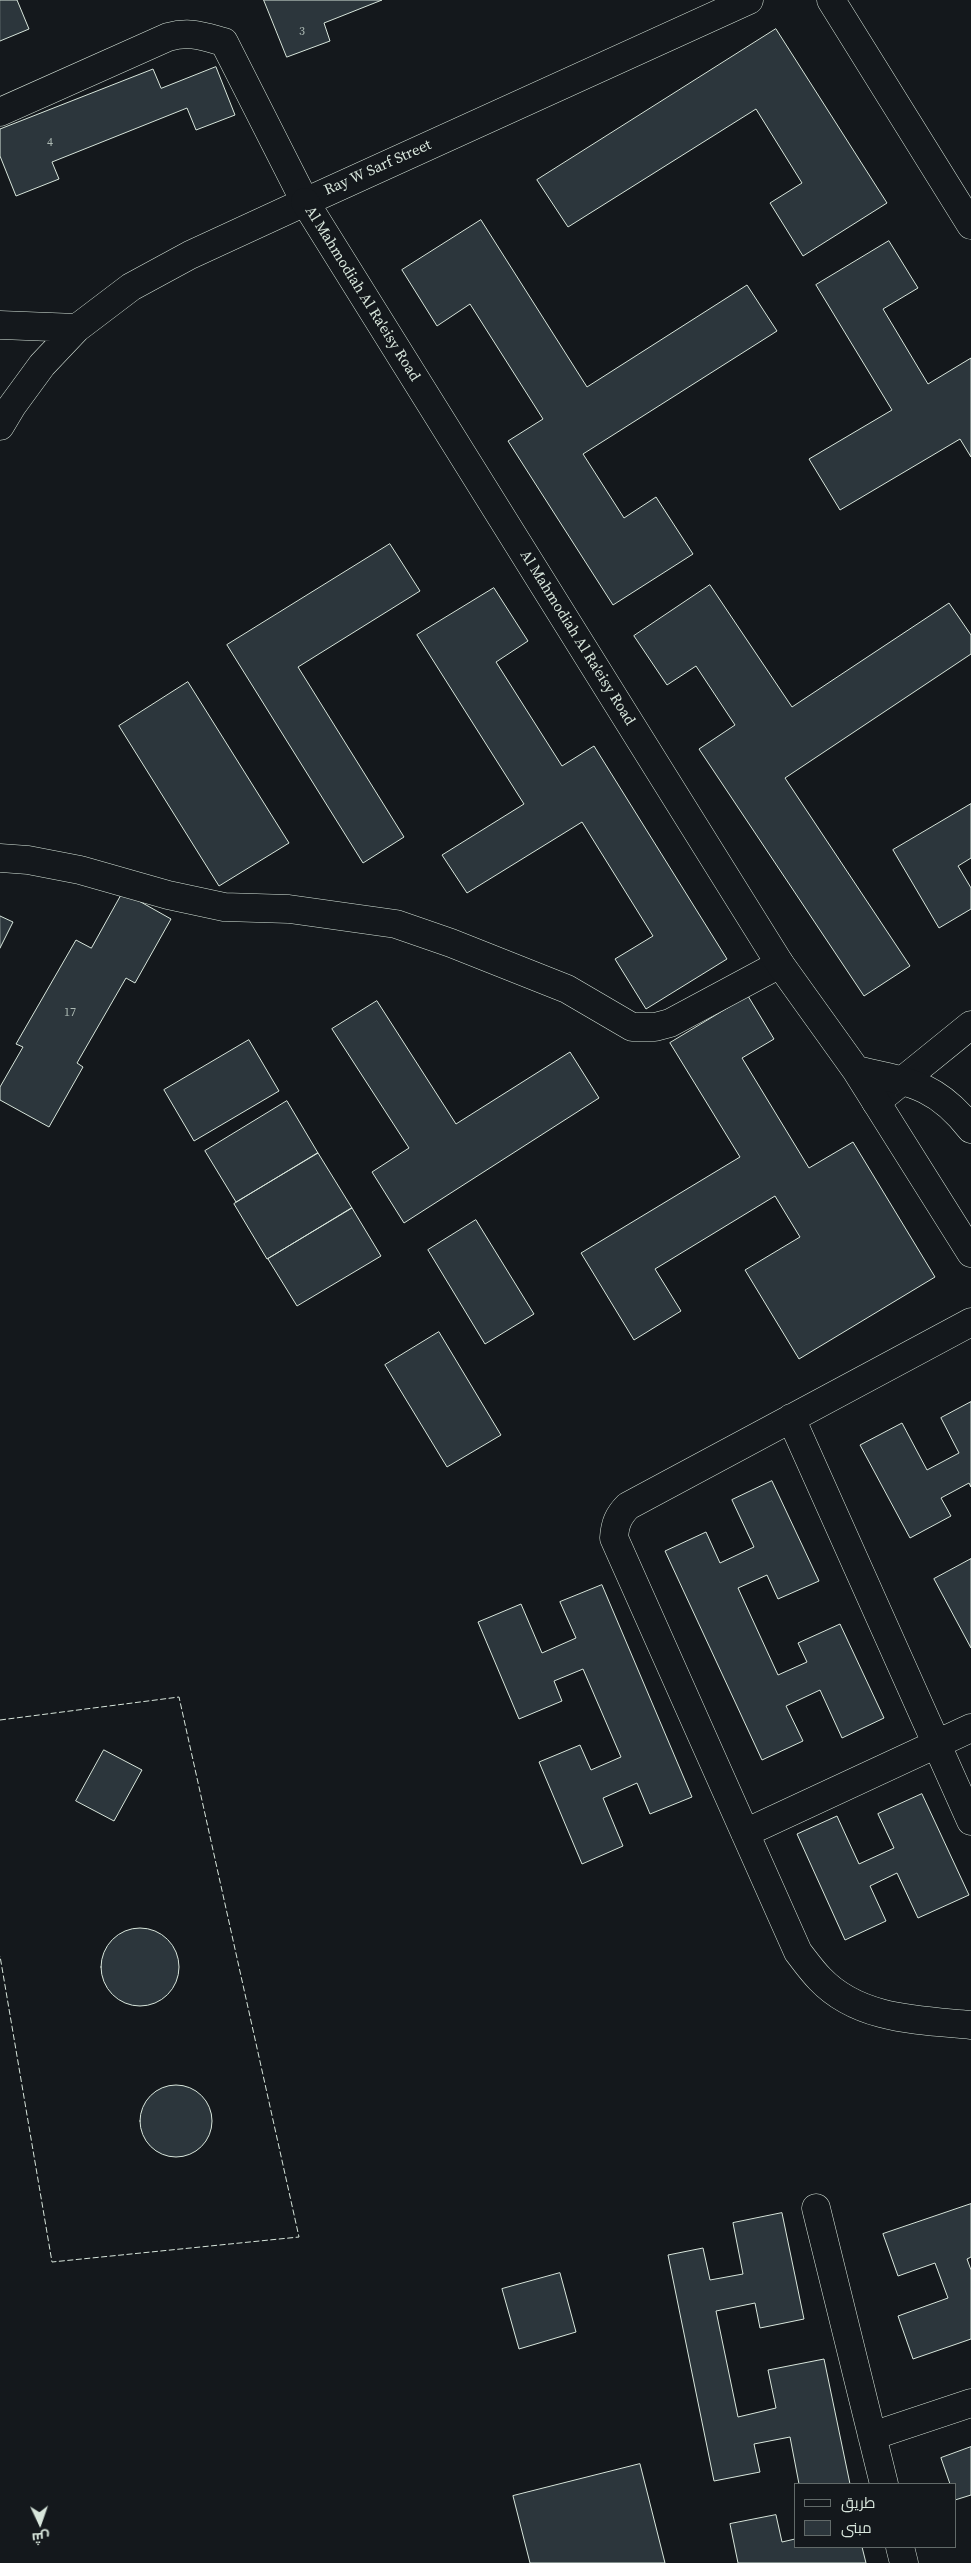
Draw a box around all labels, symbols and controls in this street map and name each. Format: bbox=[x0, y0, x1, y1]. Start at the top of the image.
house number: 3 bbox=[299, 25, 305, 39]
house number: 4 bbox=[47, 136, 53, 150]
street label: Ray W Sarf Street bbox=[322, 136, 434, 200]
street label: Al Mahmodiah Al Ra'eisy Road bbox=[301, 203, 423, 385]
street label: Al Mahmodiah Al Ra'eisy Road bbox=[516, 547, 638, 729]
house number: 17 bbox=[64, 1006, 76, 1020]
legend bbox=[794, 2483, 956, 2548]
text: طريق bbox=[841, 2492, 875, 2513]
north arrow bbox=[15, 2498, 65, 2548]
text: مبنى bbox=[841, 2517, 872, 2538]
text: ش bbox=[31, 2528, 50, 2548]

